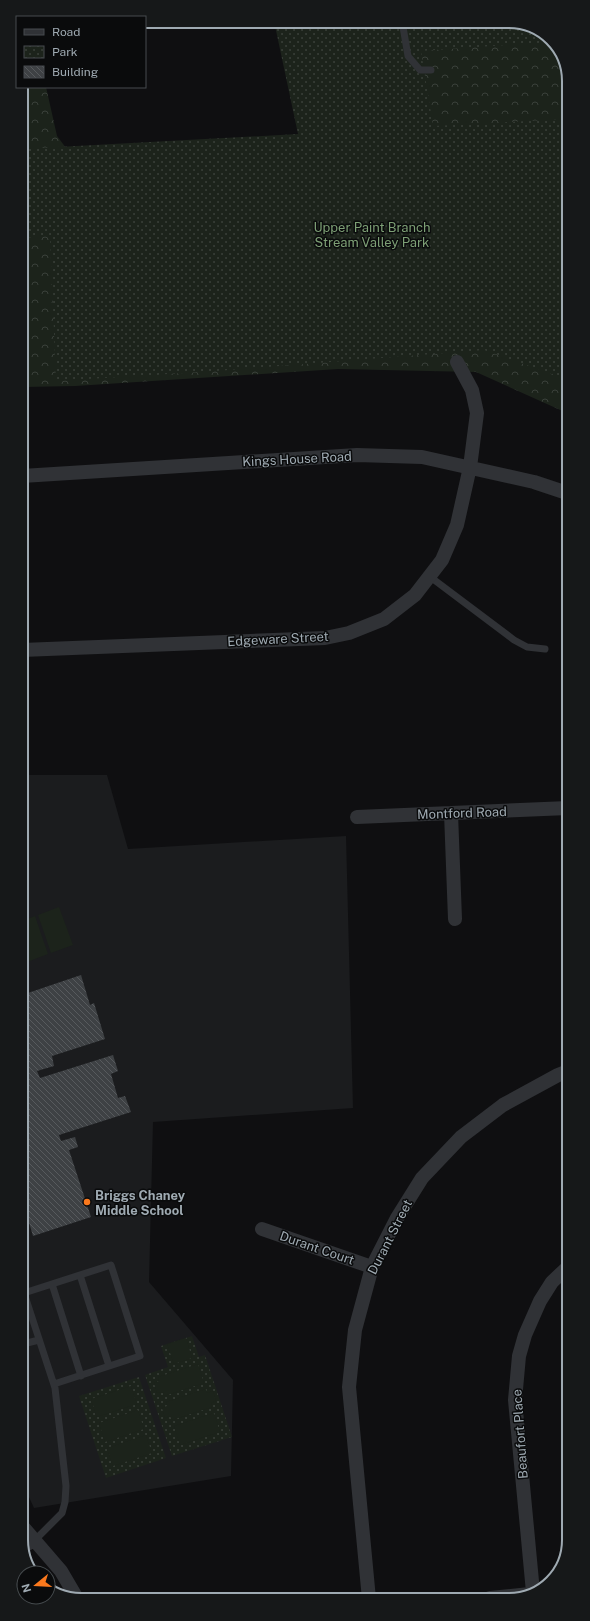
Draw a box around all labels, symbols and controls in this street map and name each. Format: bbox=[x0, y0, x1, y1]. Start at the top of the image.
legend bbox=[16, 16, 146, 88]
text: Road bbox=[52, 25, 80, 39]
text: Park bbox=[52, 45, 78, 59]
text: Building bbox=[52, 65, 98, 79]
park label: Upper Paint Branch Stream Valley Park bbox=[313, 220, 431, 250]
street label: Kings House Road bbox=[242, 449, 352, 469]
street label: Edgeware Street bbox=[227, 629, 329, 649]
street label: Montford Road bbox=[417, 804, 507, 822]
place label: Briggs Chaney Middle School bbox=[95, 1188, 186, 1218]
marker: Briggs Chaney Middle School bbox=[82, 1197, 92, 1207]
street label: Durant Street bbox=[365, 1197, 415, 1277]
street label: Durant Court bbox=[278, 1228, 356, 1268]
street label: Beaufort Place bbox=[509, 1389, 531, 1479]
north arrow bbox=[16, 1565, 56, 1605]
text: N bbox=[19, 1582, 34, 1594]

